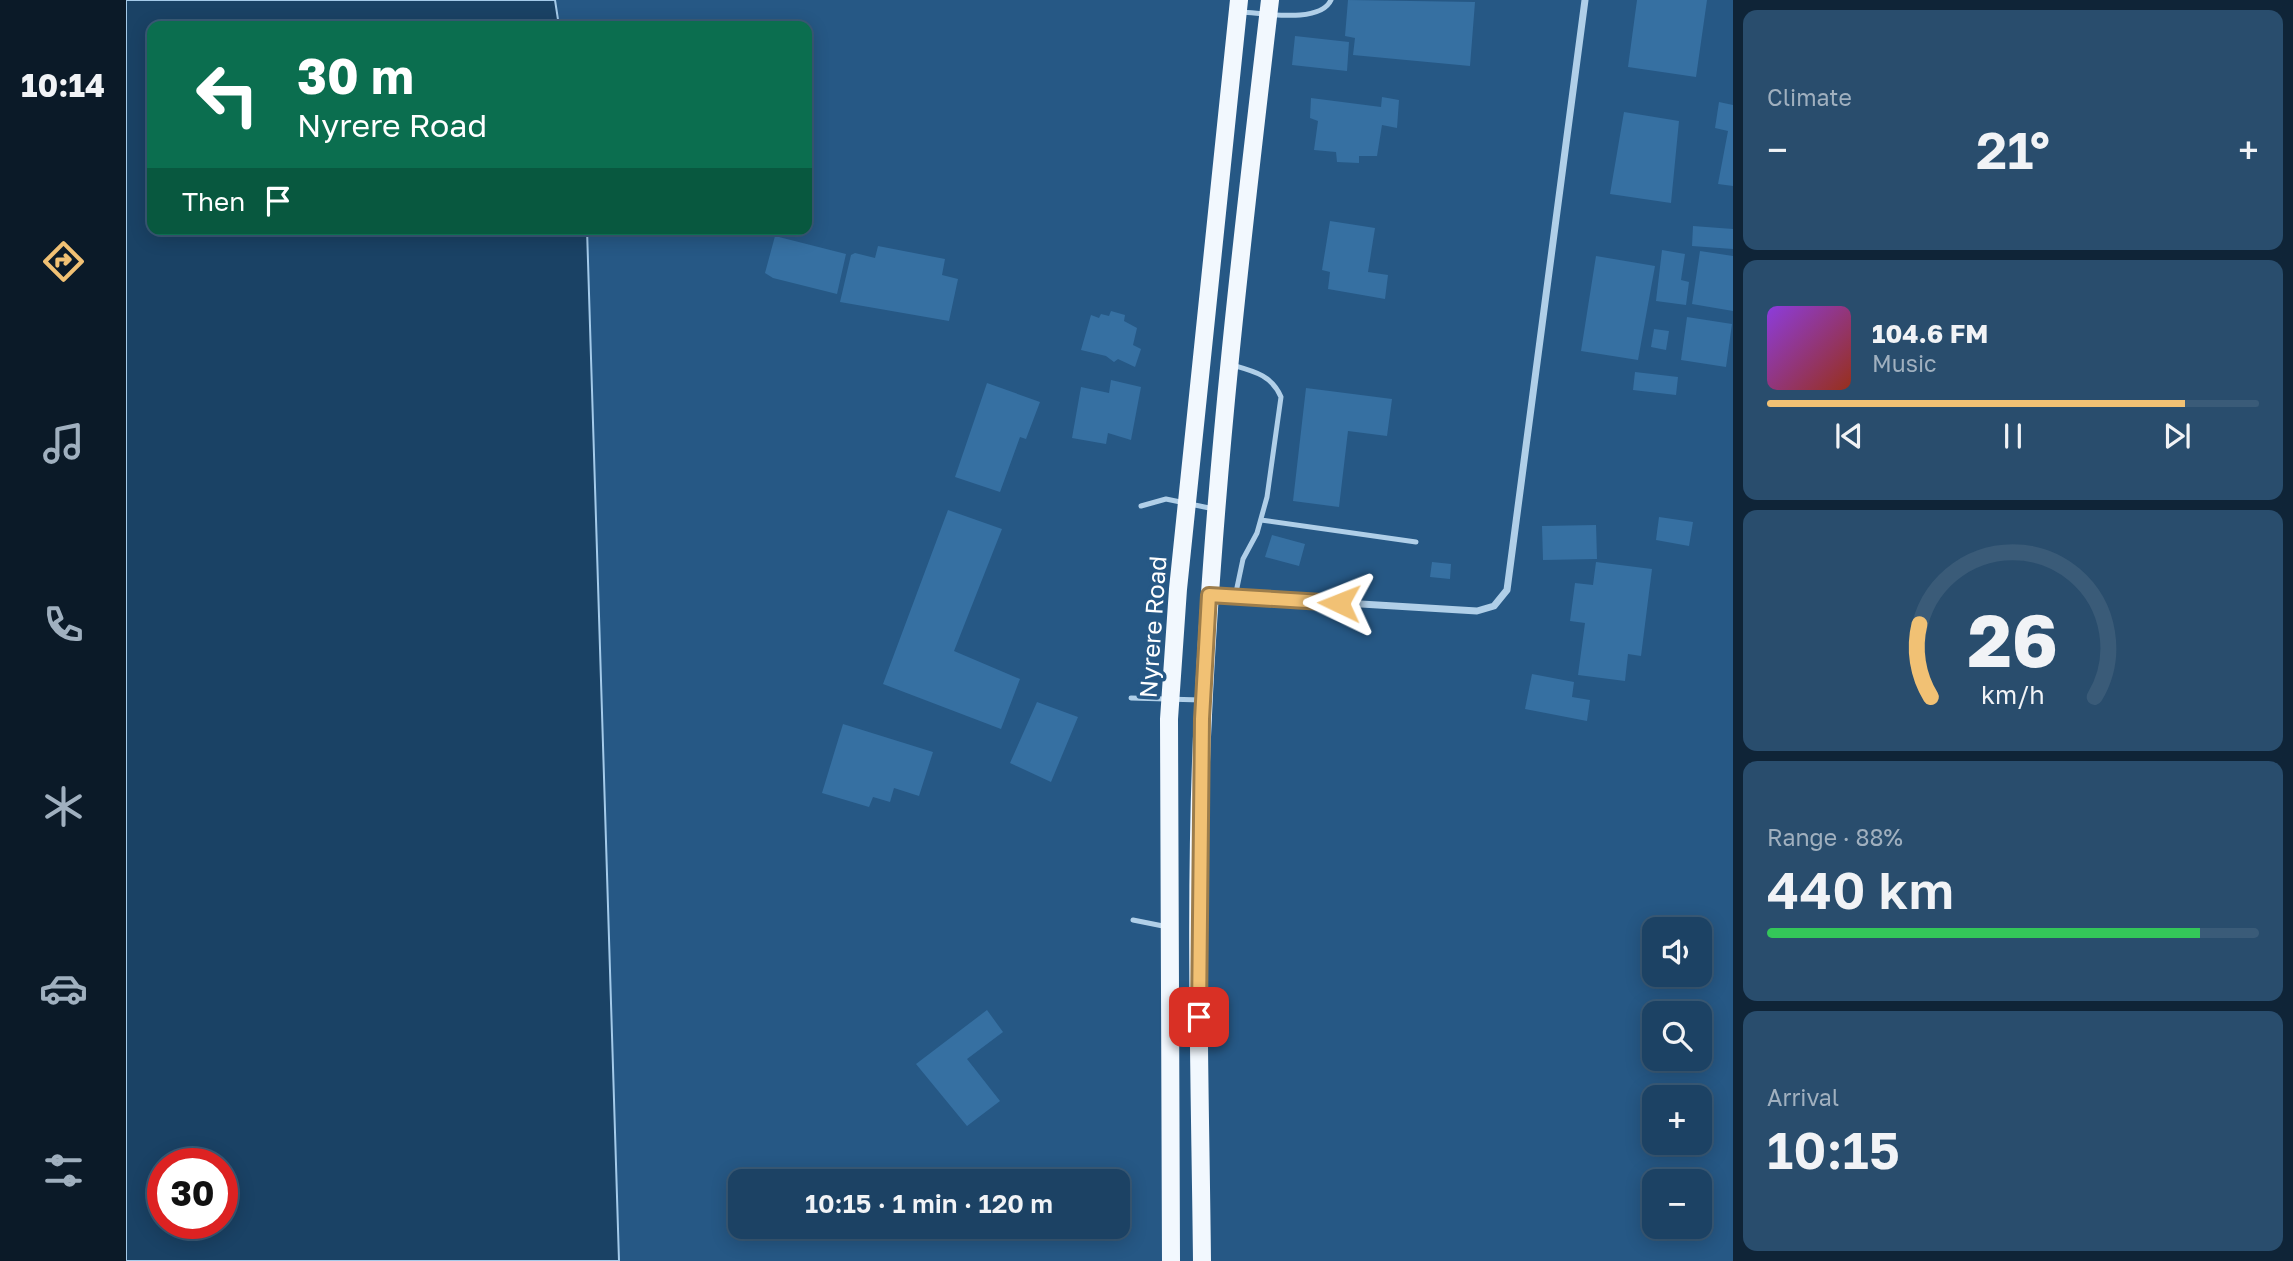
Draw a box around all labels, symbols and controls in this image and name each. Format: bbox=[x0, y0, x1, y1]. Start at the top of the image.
text: 30 m bbox=[297, 46, 414, 105]
icon: left bbox=[182, 49, 273, 140]
text: 10:14 bbox=[21, 66, 105, 104]
text: Climate bbox=[1767, 83, 1852, 111]
text: Nyrere Road bbox=[297, 106, 487, 144]
text: 21° bbox=[1976, 118, 2050, 180]
text: − bbox=[1767, 127, 1788, 172]
text: + bbox=[2238, 127, 2259, 172]
icon: arrive bbox=[259, 182, 297, 220]
text: Then bbox=[182, 186, 245, 217]
icon: directions bbox=[39, 237, 88, 286]
text: 104.6 FM bbox=[1872, 318, 1988, 349]
text: Music bbox=[1872, 349, 1937, 377]
icon: previous bbox=[1830, 417, 1868, 455]
icon: pause bbox=[1994, 417, 2032, 455]
icon: next bbox=[2158, 417, 2196, 455]
icon: music bbox=[39, 419, 88, 468]
street label: Nyrere Road bbox=[1133, 555, 1171, 699]
position arrow bbox=[1302, 566, 1376, 640]
text: 26 bbox=[1968, 596, 2058, 683]
icon: phone bbox=[39, 600, 88, 649]
text: km/h bbox=[1981, 678, 2045, 709]
icon: climate bbox=[39, 782, 88, 831]
text: Range · 88% bbox=[1767, 823, 1903, 851]
text: 440 km bbox=[1767, 858, 1954, 920]
map controls bbox=[1642, 917, 1712, 1239]
button: sound bbox=[1642, 917, 1712, 987]
icon: car bbox=[39, 964, 88, 1013]
pin bbox=[1169, 987, 1229, 1047]
icon: arrive bbox=[1180, 998, 1218, 1036]
button: search bbox=[1642, 1001, 1712, 1071]
text: Arrival bbox=[1767, 1083, 1839, 1111]
button: + bbox=[1642, 1085, 1712, 1155]
text: 10:15 bbox=[1767, 1118, 1900, 1180]
icon: filters bbox=[39, 1146, 88, 1195]
speed limit sign: 30 bbox=[147, 1148, 238, 1239]
button: − bbox=[1642, 1169, 1712, 1239]
text: 10:15 · 1 min · 120 m bbox=[805, 1188, 1053, 1219]

